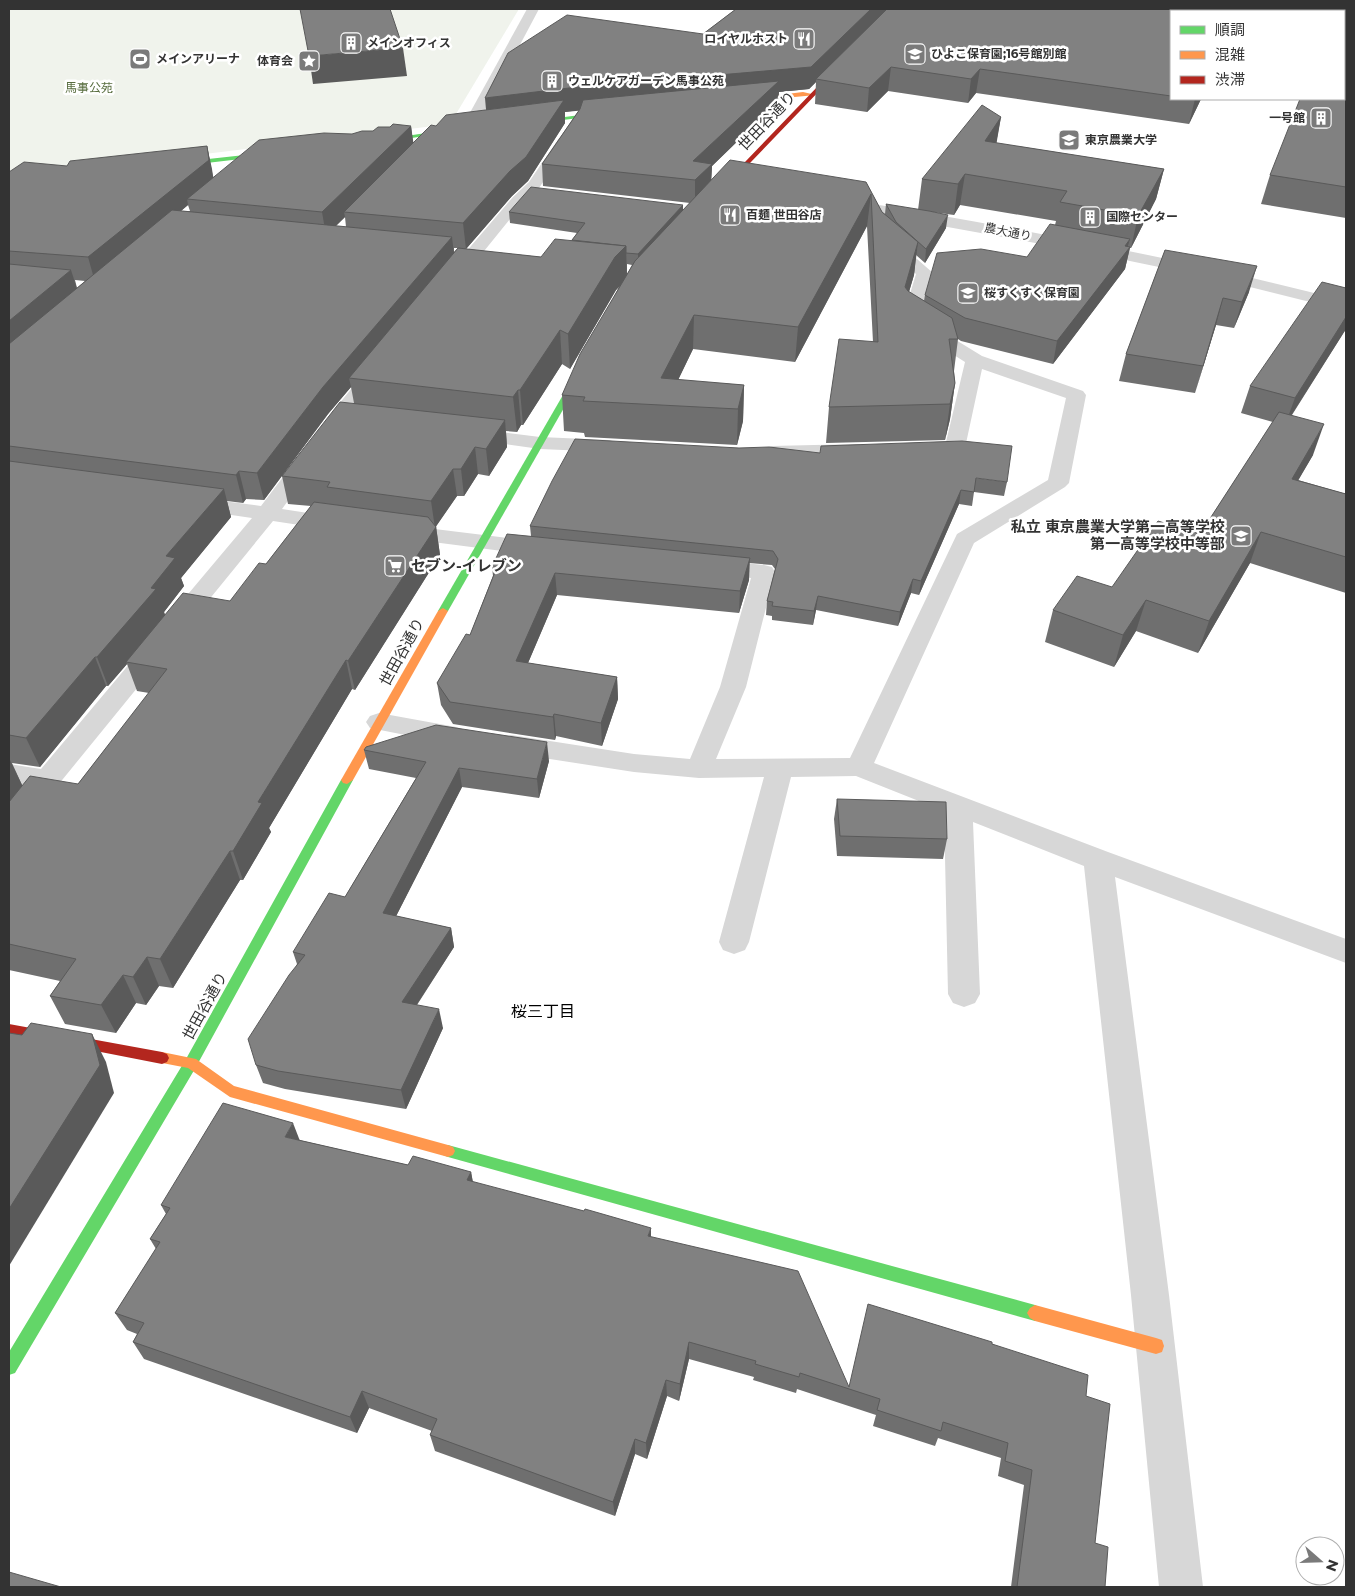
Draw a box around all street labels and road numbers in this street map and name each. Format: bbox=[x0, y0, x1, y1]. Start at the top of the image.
street label: 世田谷通り bbox=[734, 87, 800, 154]
street label: 農大通り bbox=[983, 220, 1033, 243]
street label: 世田谷通り bbox=[375, 614, 428, 689]
street label: 世田谷通り bbox=[178, 968, 231, 1043]

